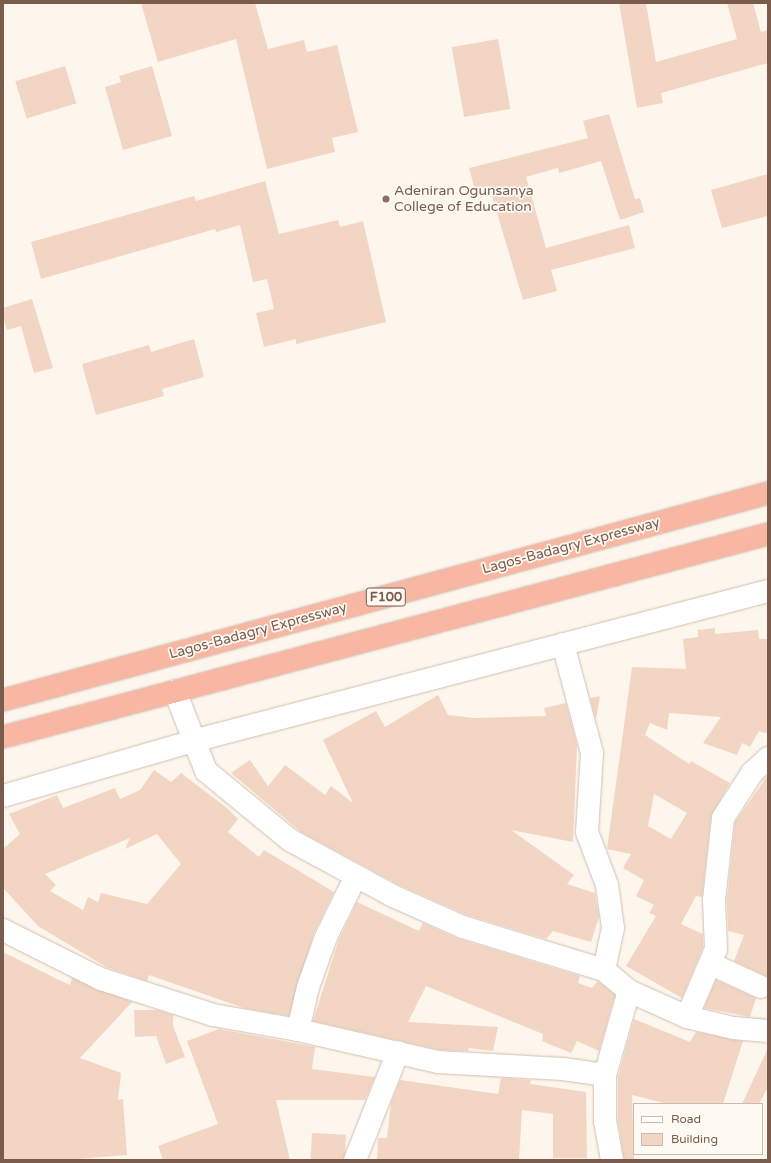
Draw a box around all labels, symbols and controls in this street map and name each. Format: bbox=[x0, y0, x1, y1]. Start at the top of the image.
place label: Adeniran Ogunsanya College of Education bbox=[394, 183, 534, 216]
marker: Adeniran Ogunsanya College of Education bbox=[381, 194, 391, 204]
street label: Lagos-Badagry Expressway bbox=[480, 514, 662, 578]
road number: F100 bbox=[365, 586, 407, 608]
street label: Lagos-Badagry Expressway bbox=[167, 599, 349, 663]
legend bbox=[633, 1103, 763, 1155]
text: Road bbox=[671, 1112, 701, 1126]
text: Building bbox=[671, 1132, 718, 1146]

